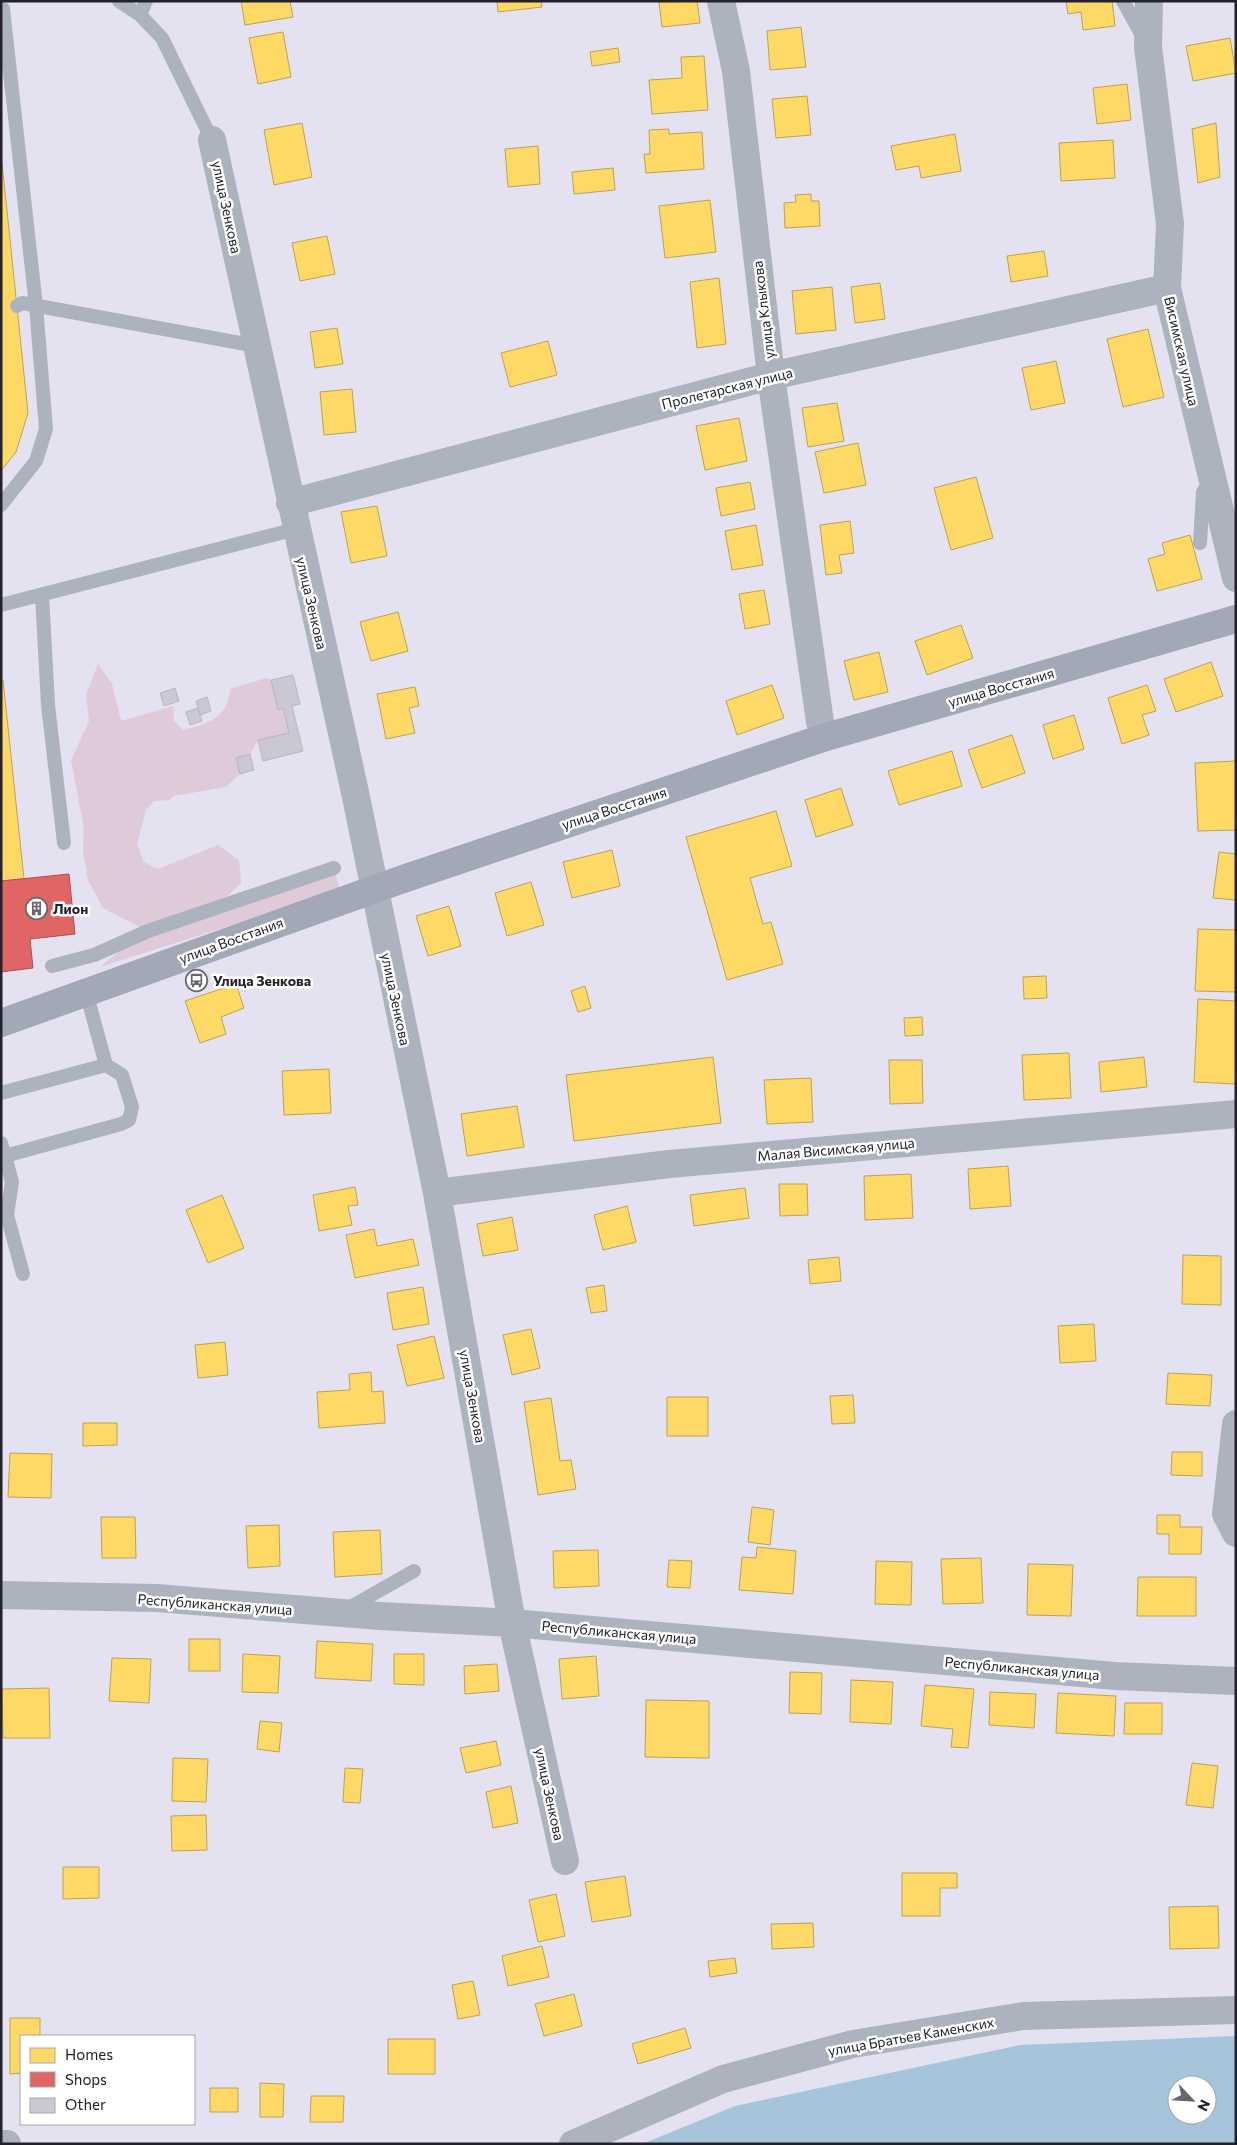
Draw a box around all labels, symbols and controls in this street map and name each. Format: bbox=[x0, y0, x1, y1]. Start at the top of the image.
street label: улица Зенкова bbox=[209, 159, 245, 255]
street label: улица Клыкова bbox=[749, 260, 777, 360]
street label: Висимская улица bbox=[1161, 295, 1203, 407]
street label: Пролетарская улица bbox=[660, 363, 794, 413]
street label: улица Зенкова bbox=[293, 555, 331, 651]
street label: улица Восстания bbox=[946, 664, 1056, 710]
street label: улица Восстания bbox=[559, 783, 669, 833]
building icon: Лион bbox=[25, 896, 49, 920]
place label: Лион bbox=[53, 900, 88, 917]
street label: улица Восстания bbox=[177, 913, 285, 967]
street label: улица Зенкова bbox=[378, 951, 414, 1047]
bus stop icon: Улица Зенкова bbox=[185, 968, 209, 992]
place label: Улица Зенкова bbox=[213, 972, 311, 989]
street label: Малая Висимская улица bbox=[757, 1134, 915, 1164]
street label: улица Зенкова bbox=[456, 1348, 490, 1444]
street label: Республиканская улица bbox=[137, 1590, 293, 1618]
street label: Республиканская улица bbox=[541, 1617, 697, 1647]
street label: Республиканская улица bbox=[944, 1653, 1100, 1683]
street label: улица Зенкова bbox=[532, 1746, 568, 1842]
street label: улица Братьев Каменских bbox=[827, 2013, 996, 2059]
legend bbox=[20, 2035, 195, 2125]
text: Homes bbox=[65, 2045, 113, 2063]
text: Shops bbox=[65, 2070, 107, 2088]
north arrow bbox=[1167, 2075, 1217, 2125]
text: Other bbox=[65, 2095, 106, 2113]
text: N bbox=[1194, 2097, 1214, 2114]

